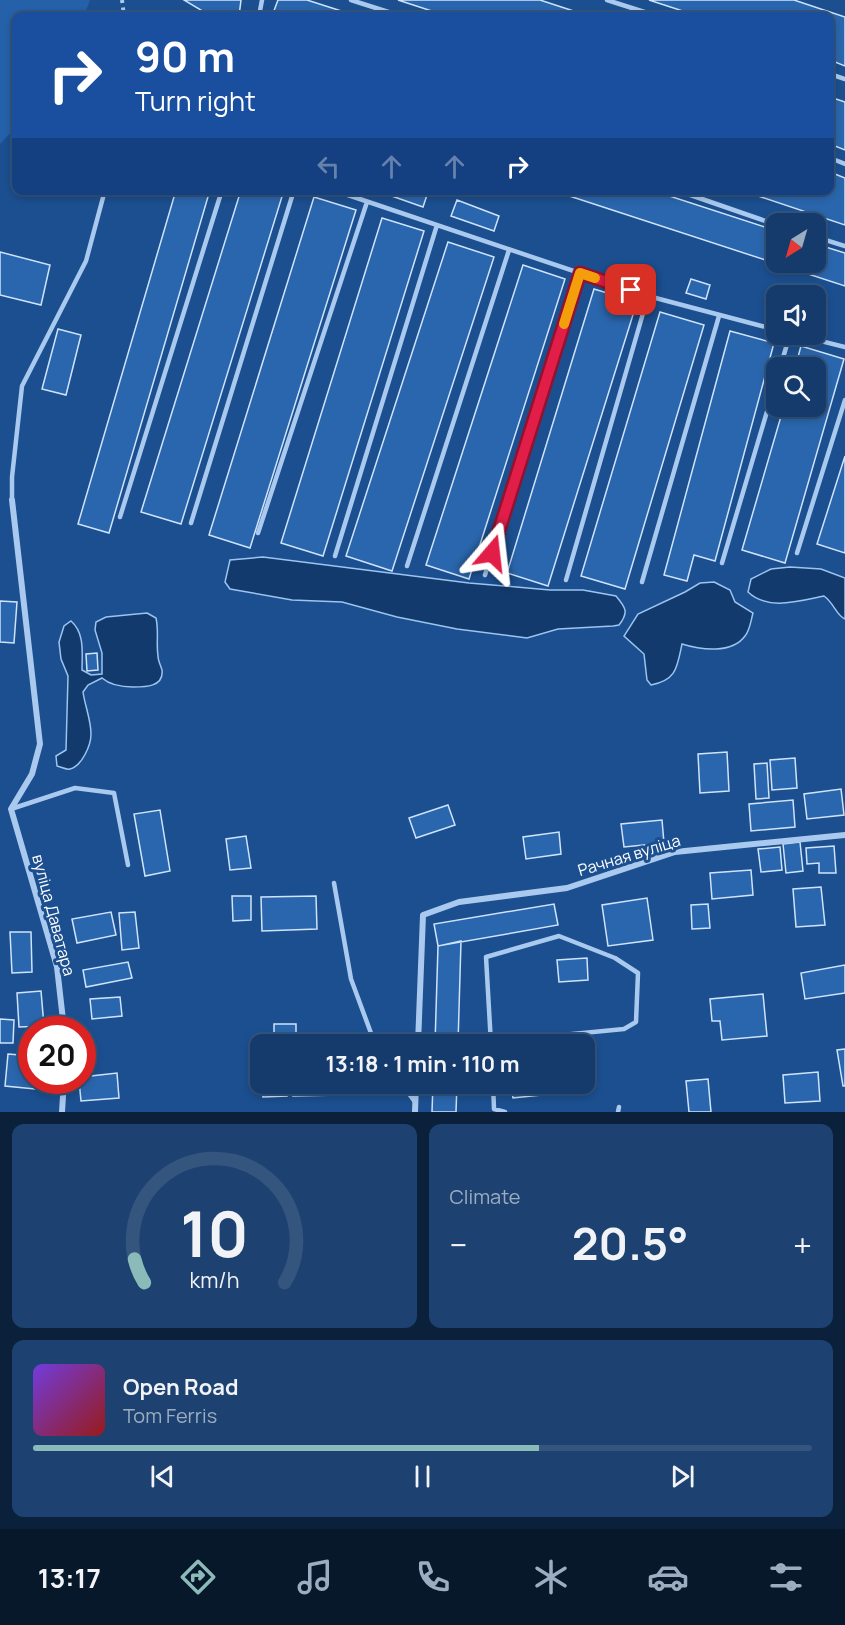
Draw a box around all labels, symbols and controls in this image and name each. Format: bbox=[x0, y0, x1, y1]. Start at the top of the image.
text: 90 m bbox=[135, 27, 235, 85]
icon: right bbox=[36, 36, 114, 114]
text: Turn right bbox=[135, 82, 256, 119]
icon: left bbox=[312, 150, 345, 183]
icon: ahead bbox=[375, 150, 408, 183]
icon: ahead bbox=[438, 150, 471, 183]
icon: right bbox=[501, 150, 534, 183]
north arrow bbox=[766, 213, 826, 273]
map controls bbox=[766, 213, 826, 417]
pin bbox=[605, 264, 656, 315]
icon: arrive bbox=[614, 273, 647, 306]
button: sound bbox=[766, 285, 826, 345]
button: search bbox=[766, 357, 826, 417]
position arrow bbox=[460, 521, 524, 585]
street label: Рачная вуліца bbox=[575, 829, 683, 881]
street label: вуліца Даватара bbox=[27, 852, 81, 978]
speed limit sign: 20 bbox=[18, 1016, 96, 1094]
text: 13:18 · 1 min · 110 m bbox=[325, 1049, 520, 1079]
text: Climate bbox=[450, 1183, 521, 1210]
text: 10 bbox=[180, 1190, 248, 1276]
text: 20.5° bbox=[572, 1212, 688, 1274]
text: − bbox=[450, 1222, 467, 1267]
text: + bbox=[793, 1222, 812, 1267]
text: km/h bbox=[189, 1265, 239, 1294]
text: Open Road bbox=[123, 1372, 238, 1402]
text: Tom Ferris bbox=[123, 1402, 217, 1429]
icon: previous bbox=[146, 1460, 179, 1493]
icon: pause bbox=[406, 1460, 439, 1493]
icon: next bbox=[666, 1460, 699, 1493]
icon: directions bbox=[177, 1556, 219, 1598]
icon: music bbox=[294, 1556, 336, 1598]
icon: phone bbox=[412, 1556, 454, 1598]
icon: climate bbox=[530, 1556, 572, 1598]
icon: car bbox=[647, 1556, 689, 1598]
icon: filters bbox=[765, 1556, 807, 1598]
text: 13:17 bbox=[38, 1559, 101, 1596]

